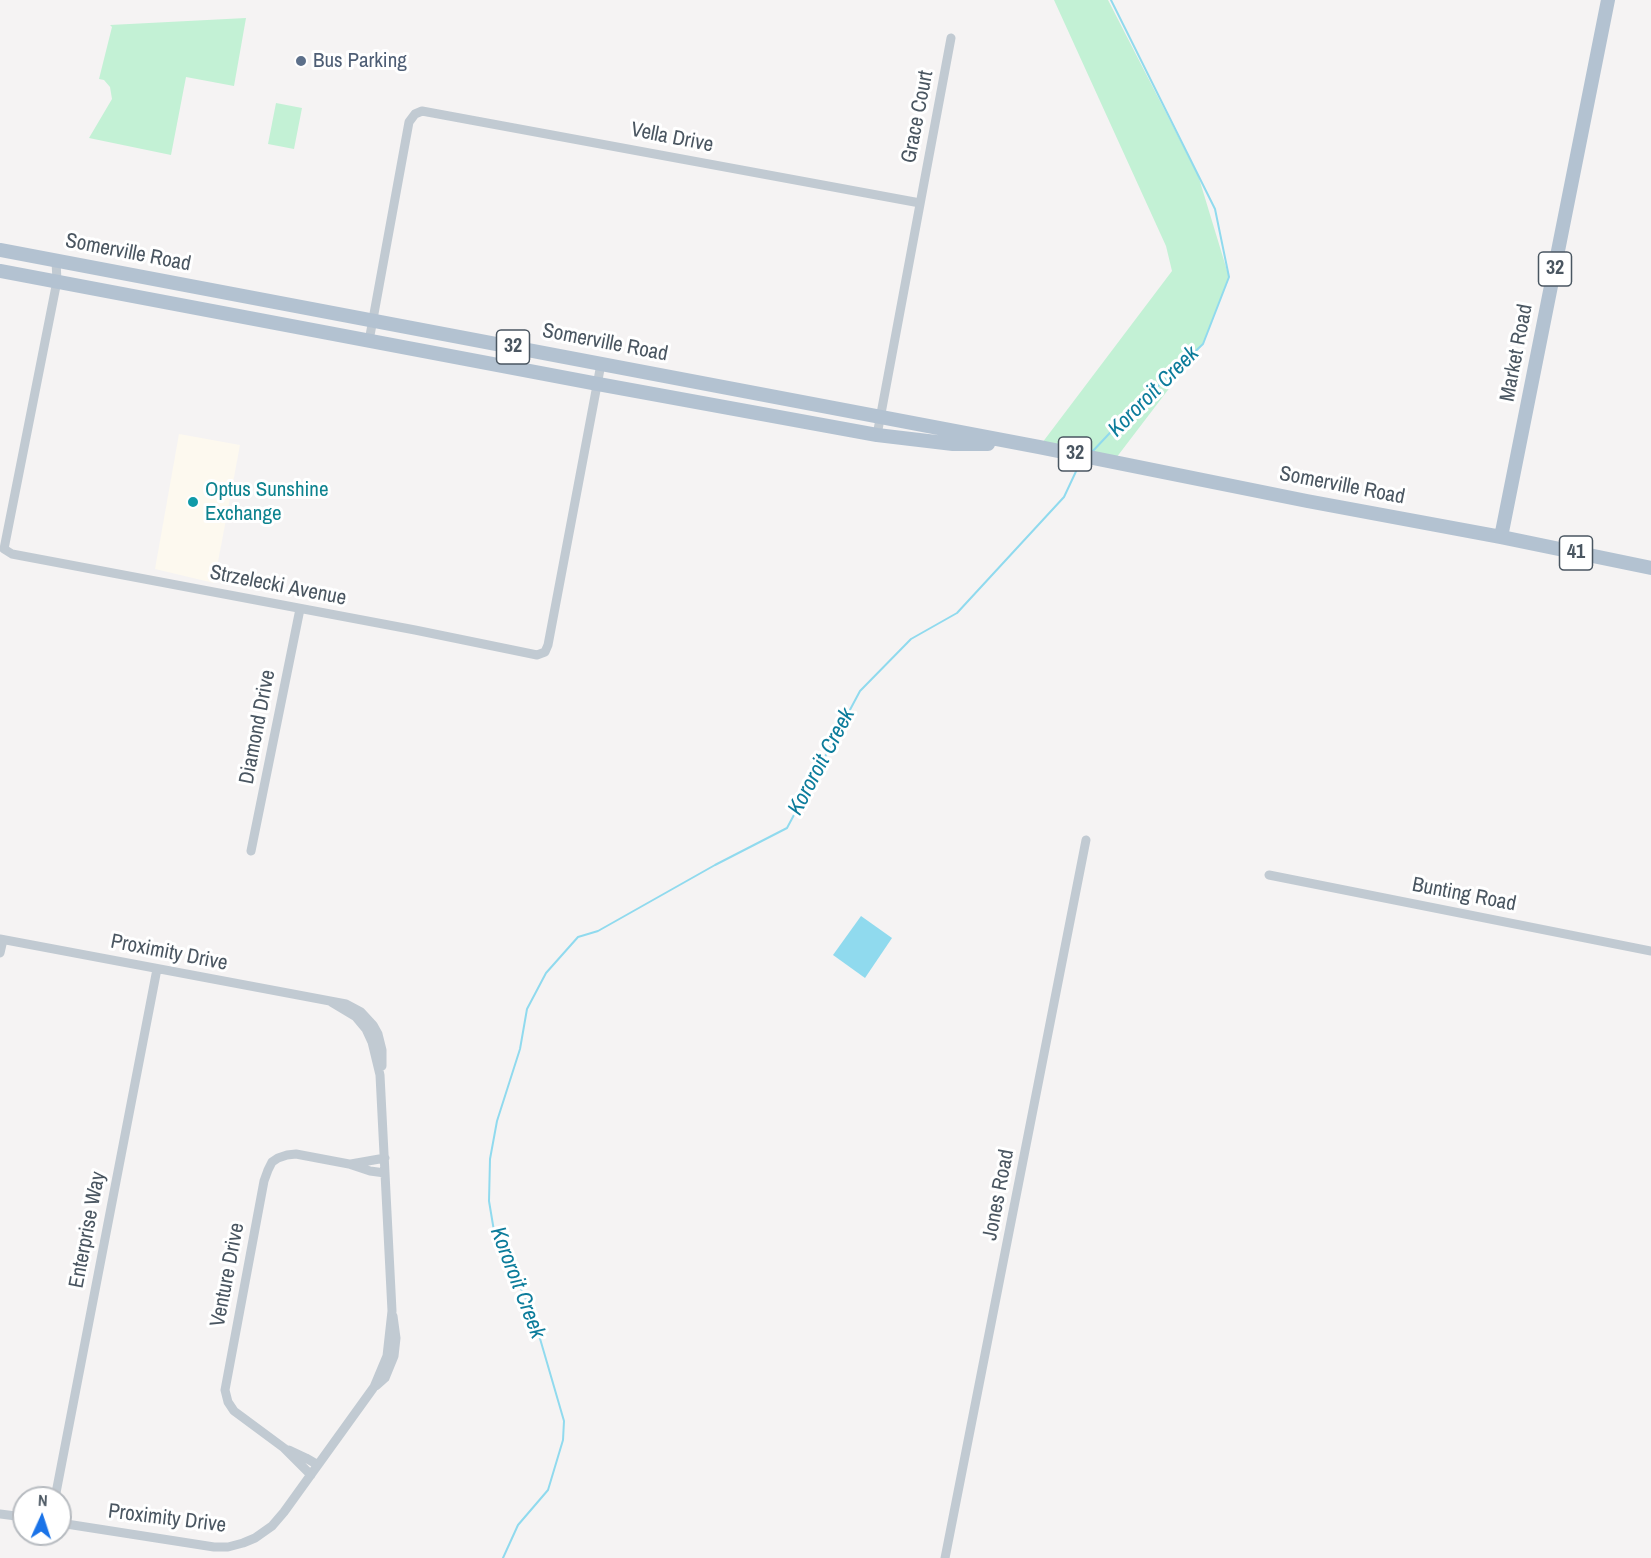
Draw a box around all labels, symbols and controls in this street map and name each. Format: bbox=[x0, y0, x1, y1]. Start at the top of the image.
place label: Bus Parking bbox=[313, 48, 407, 74]
marker: Bus Parking bbox=[294, 54, 308, 68]
street label: Grace Court bbox=[897, 69, 939, 165]
street label: Vella Drive bbox=[629, 118, 715, 158]
street label: Somerville Road bbox=[63, 228, 193, 278]
road number: 32 bbox=[1538, 252, 1572, 286]
street label: Market Road bbox=[1495, 302, 1539, 404]
street label: Somerville Road bbox=[540, 318, 670, 368]
road number: 32 bbox=[496, 330, 530, 364]
water label: Kororoit Creek bbox=[1103, 341, 1205, 443]
road number: 32 bbox=[1058, 437, 1092, 471]
street label: Somerville Road bbox=[1277, 461, 1407, 511]
place label: Optus Sunshine Exchange bbox=[205, 477, 329, 527]
marker: Optus Sunshine Exchange bbox=[186, 495, 200, 509]
road number: 41 bbox=[1560, 536, 1592, 570]
street label: Strzelecki Avenue bbox=[208, 560, 348, 612]
street label: Diamond Drive bbox=[235, 668, 281, 786]
water label: Kororoit Creek bbox=[783, 704, 861, 820]
street label: Bunting Road bbox=[1410, 873, 1518, 917]
street label: Proximity Drive bbox=[108, 929, 230, 977]
street label: Jones Road bbox=[978, 1147, 1020, 1243]
street label: Enterprise Way bbox=[64, 1170, 112, 1290]
street label: Venture Drive bbox=[206, 1221, 250, 1329]
water label: Kororoit Creek bbox=[484, 1224, 550, 1342]
north arrow bbox=[12, 1486, 72, 1546]
text: N bbox=[38, 1489, 48, 1511]
street label: Proximity Drive bbox=[107, 1499, 227, 1539]

